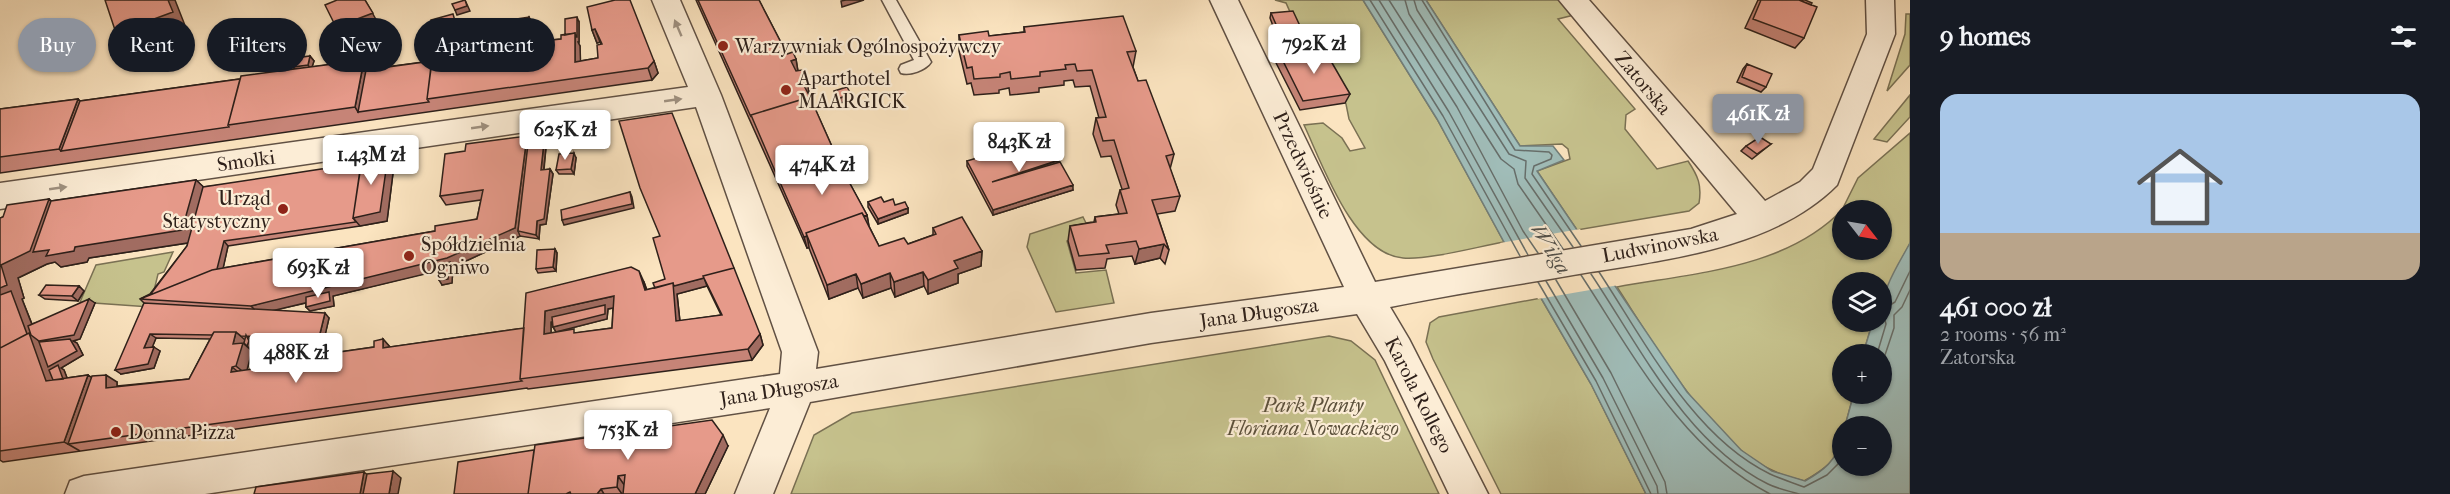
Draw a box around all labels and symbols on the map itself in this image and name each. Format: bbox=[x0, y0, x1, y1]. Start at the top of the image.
one-way arrow bbox=[673, 19, 682, 37]
pin: 792K zł bbox=[1259, 24, 1369, 75]
place label: Warzywniak Ogólnospożywczy bbox=[734, 35, 1002, 58]
marker: Warzywniak Ogólnospożywczy bbox=[716, 39, 730, 53]
street label: Zatorska bbox=[1610, 47, 1676, 120]
place label: Aparthotel MAARGICK bbox=[797, 67, 907, 113]
marker: Aparthotel MAARGICK bbox=[779, 83, 793, 97]
pin: 461K zł bbox=[1703, 94, 1813, 145]
one-way arrow bbox=[663, 95, 682, 104]
street label: Przedwiośnie bbox=[1268, 108, 1338, 222]
pin: 625K zł bbox=[510, 110, 620, 161]
pin: 843K zł bbox=[964, 122, 1074, 173]
one-way arrow bbox=[470, 123, 489, 132]
pin: 1.43M zł bbox=[309, 135, 433, 186]
pin: 474K zł bbox=[767, 145, 877, 196]
street label: Smolki bbox=[215, 146, 277, 176]
one-way arrow bbox=[49, 183, 68, 192]
place label: Urząd Statystyczny bbox=[162, 187, 272, 233]
north arrow bbox=[1832, 200, 1892, 260]
marker: Urząd Statystyczny bbox=[276, 202, 290, 216]
water label: Wilga bbox=[1526, 219, 1576, 279]
street label: Ludwinowska bbox=[1600, 222, 1721, 268]
place label: Spółdzielnia Ogniwo bbox=[421, 233, 526, 279]
pin: 693K zł bbox=[263, 248, 373, 299]
marker: Spółdzielnia Ogniwo bbox=[402, 249, 416, 263]
street label: Jana Długosza bbox=[1196, 293, 1321, 333]
pin: 488K zł bbox=[241, 333, 351, 384]
street label: Karola Rollego bbox=[1380, 333, 1458, 457]
street label: Jana Długosza bbox=[716, 369, 841, 411]
park label: Park Planty Floriana Nowackiego bbox=[1226, 394, 1399, 440]
pin: 753K zł bbox=[573, 410, 683, 461]
place label: Donna Pizza bbox=[128, 421, 236, 444]
marker: Donna Pizza bbox=[109, 425, 123, 439]

